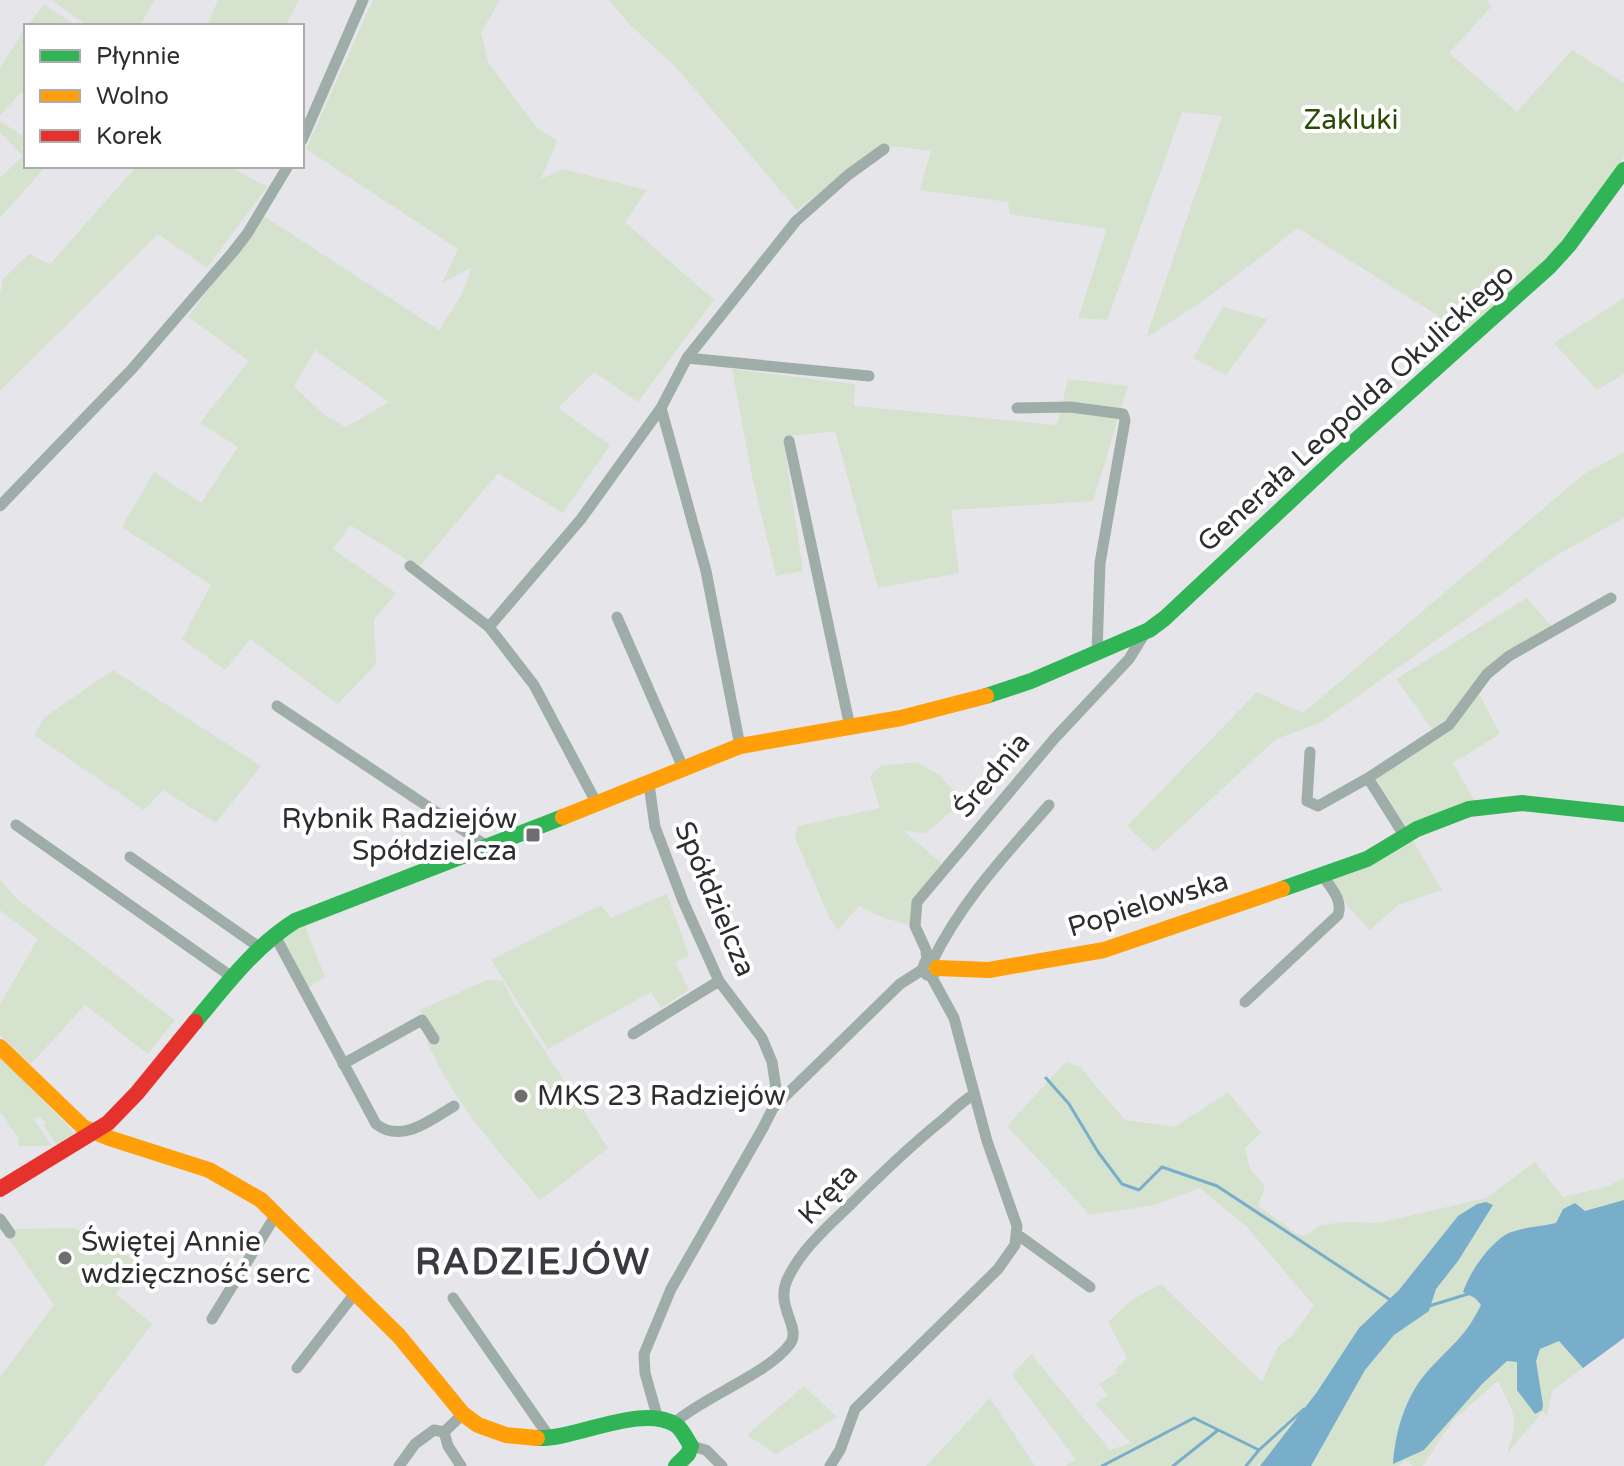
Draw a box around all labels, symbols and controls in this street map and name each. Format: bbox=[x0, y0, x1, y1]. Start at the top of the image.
legend bbox=[24, 24, 304, 168]
text: Płynnie bbox=[96, 42, 180, 71]
text: Wolno bbox=[96, 82, 169, 111]
park label: Zakluki bbox=[1303, 103, 1399, 137]
text: Korek bbox=[96, 122, 162, 151]
street label: Generała Leopolda Okulickiego bbox=[1191, 257, 1521, 559]
street label: Średnia bbox=[947, 726, 1037, 824]
place label: Rybnik Radziejów Spółdzielcza bbox=[282, 802, 517, 868]
street label: Spółdzielcza bbox=[667, 816, 763, 982]
marker: Rybnik Radziejów Spółdzielcza bbox=[524, 826, 542, 844]
street label: Popielowska bbox=[1064, 863, 1232, 945]
place label: MKS 23 Radziejów bbox=[537, 1079, 786, 1113]
marker: MKS 23 Radziejów bbox=[512, 1087, 530, 1105]
street label: Kręta bbox=[791, 1157, 865, 1231]
place label: Świętej Annie wdzięczność serc bbox=[81, 1225, 311, 1291]
district label: RADZIEJÓW bbox=[415, 1240, 651, 1284]
marker: Świętej Annie wdzięczność serc bbox=[56, 1249, 74, 1267]

